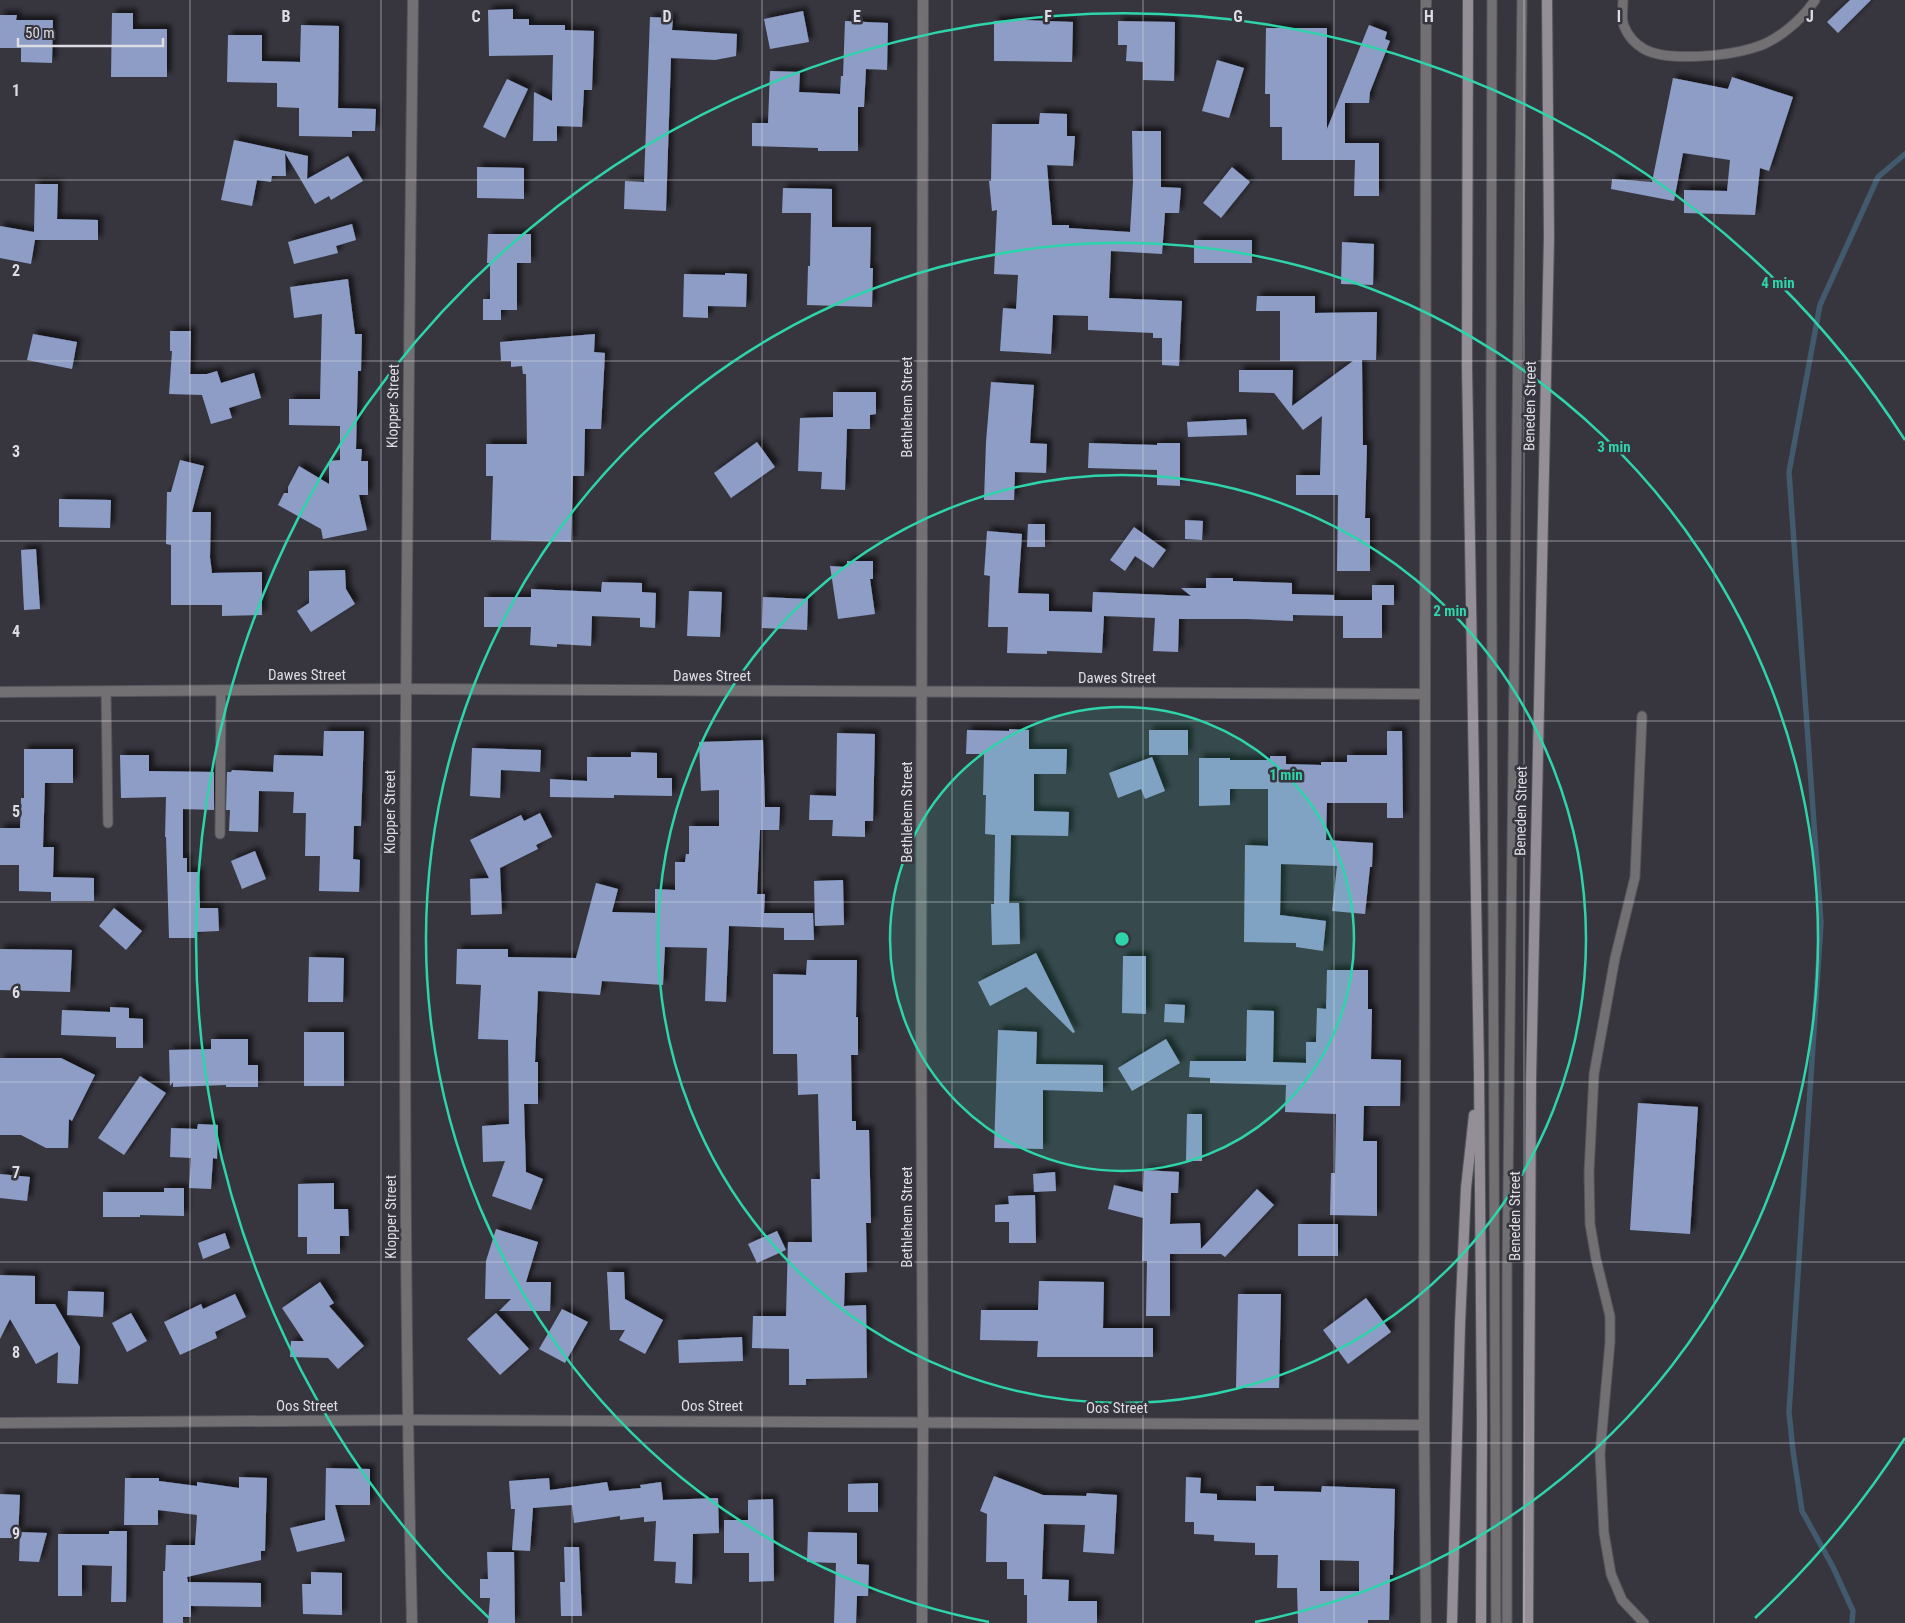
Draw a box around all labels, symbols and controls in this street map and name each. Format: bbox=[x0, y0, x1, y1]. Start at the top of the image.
text: B bbox=[282, 7, 291, 26]
text: C bbox=[471, 7, 481, 26]
text: D bbox=[662, 7, 672, 26]
text: E bbox=[853, 7, 861, 26]
text: F bbox=[1044, 7, 1052, 26]
text: G bbox=[1233, 7, 1243, 26]
text: H bbox=[1424, 7, 1434, 26]
text: I bbox=[1617, 7, 1621, 26]
text: J bbox=[1806, 7, 1814, 26]
scale bar bbox=[18, 15, 162, 47]
text: 50 m bbox=[25, 24, 55, 42]
text: 1 bbox=[12, 81, 20, 100]
text: 2 bbox=[12, 261, 20, 280]
text: 4 min bbox=[1761, 274, 1795, 292]
street label: Bethlehem Street bbox=[898, 356, 916, 458]
street label: Beneden Street bbox=[1520, 361, 1540, 451]
street label: Klopper Street bbox=[383, 364, 403, 448]
text: 3 min bbox=[1597, 438, 1631, 456]
text: 3 bbox=[12, 442, 20, 461]
text: 2 min bbox=[1433, 602, 1467, 620]
text: 4 bbox=[12, 622, 20, 641]
street label: Dawes Street bbox=[268, 666, 346, 684]
street label: Dawes Street bbox=[673, 667, 751, 685]
street label: Dawes Street bbox=[1078, 669, 1156, 687]
street label: Bethlehem Street bbox=[898, 761, 916, 863]
text: 1 min bbox=[1269, 766, 1303, 784]
street label: Beneden Street bbox=[1511, 766, 1531, 856]
street label: Klopper Street bbox=[381, 770, 399, 854]
text: 5 bbox=[12, 802, 20, 821]
centre of rings bbox=[1113, 930, 1131, 948]
text: 6 bbox=[12, 983, 20, 1002]
text: 7 bbox=[12, 1163, 20, 1182]
street label: Bethlehem Street bbox=[898, 1166, 916, 1268]
street label: Beneden Street bbox=[1506, 1171, 1524, 1261]
street label: Klopper Street bbox=[382, 1175, 400, 1259]
text: 8 bbox=[12, 1343, 20, 1362]
street label: Oos Street bbox=[276, 1397, 338, 1415]
street label: Oos Street bbox=[681, 1397, 743, 1415]
street label: Oos Street bbox=[1086, 1399, 1148, 1417]
text: 9 bbox=[12, 1524, 20, 1543]

